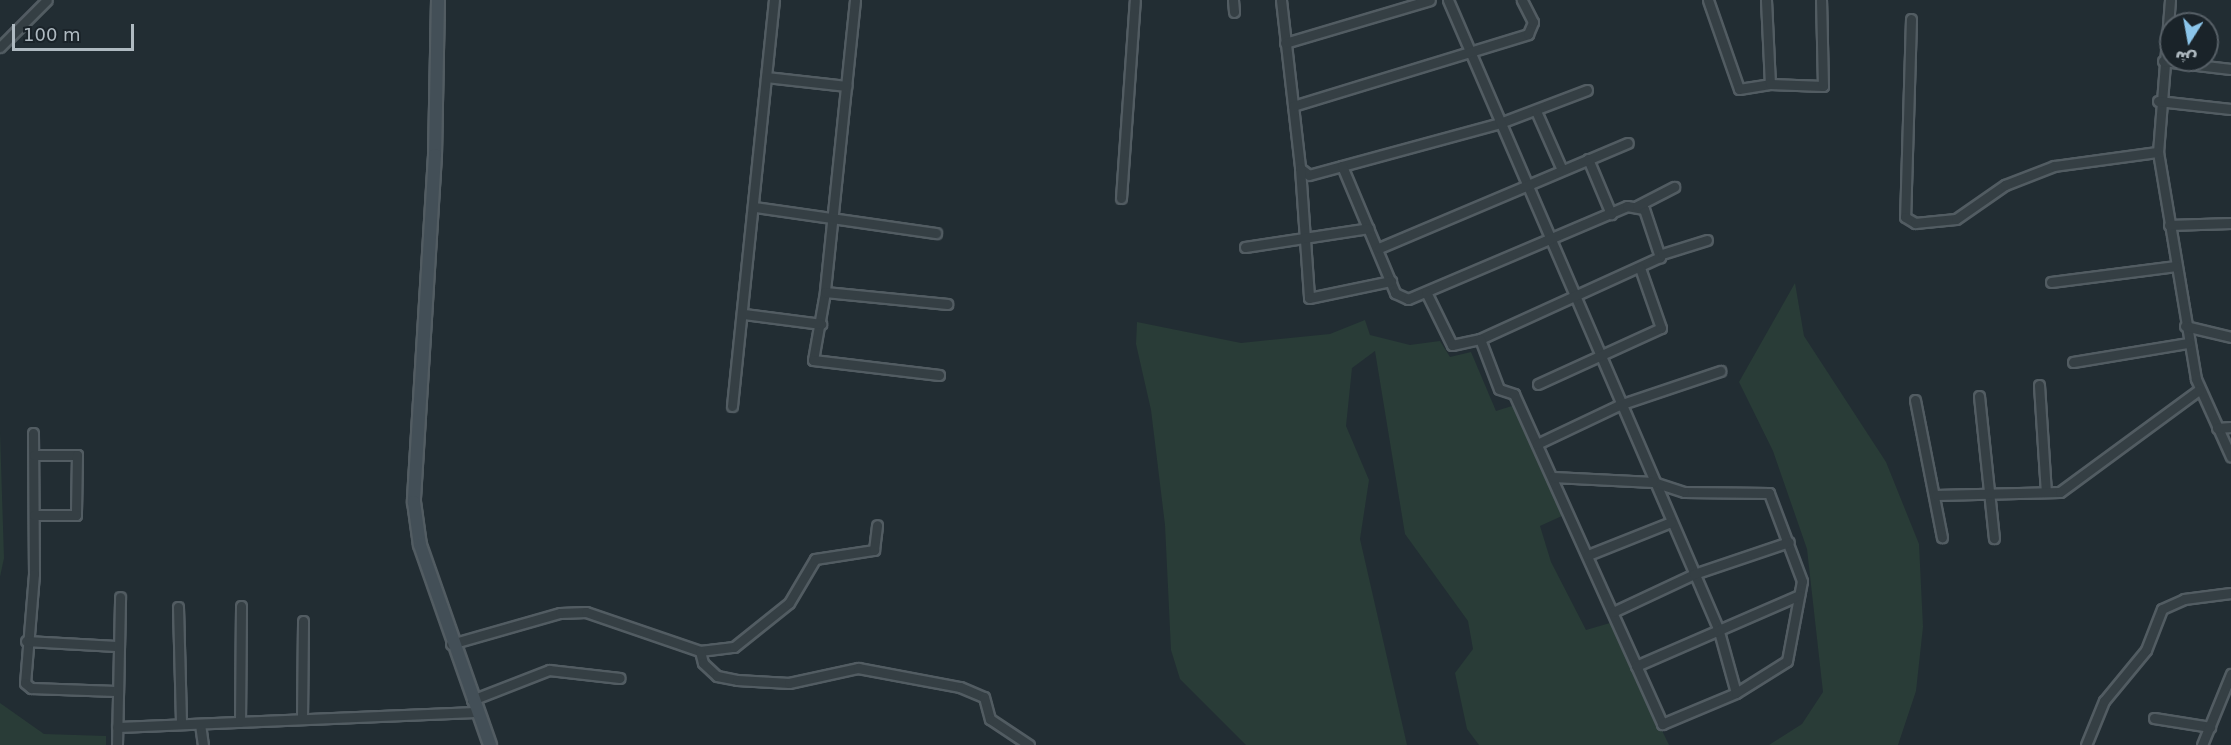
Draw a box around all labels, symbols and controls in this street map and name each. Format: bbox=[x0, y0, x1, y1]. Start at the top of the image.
scale bar bbox=[15, 12, 136, 50]
north arrow bbox=[2159, 12, 2219, 72]
text: 100 m bbox=[23, 24, 81, 45]
text: ش bbox=[2173, 47, 2199, 70]

